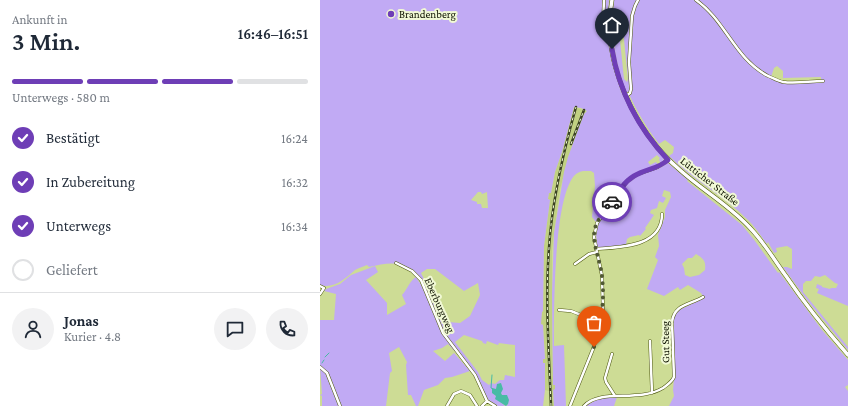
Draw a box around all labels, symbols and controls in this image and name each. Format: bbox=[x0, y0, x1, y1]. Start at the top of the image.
place label: Brandenberg bbox=[399, 8, 456, 21]
pin bbox=[595, 8, 629, 49]
marker: Brandenberg bbox=[386, 9, 396, 19]
text: Ankunft in bbox=[12, 12, 67, 27]
icon: home bbox=[601, 14, 623, 36]
text: 16:46–16:51 bbox=[238, 26, 308, 42]
text: 3 Min. bbox=[12, 27, 80, 56]
text: Unterwegs · 580 m bbox=[12, 90, 110, 105]
icon: check bbox=[12, 127, 34, 149]
text: Bestätigt bbox=[46, 130, 100, 146]
text: 16:24 bbox=[281, 131, 308, 146]
street label: Lütticher Straße bbox=[678, 154, 742, 208]
icon: check bbox=[12, 171, 34, 193]
text: In Zubereitung bbox=[46, 174, 135, 190]
text: 16:32 bbox=[282, 175, 308, 190]
courier bbox=[592, 182, 632, 222]
icon: car bbox=[601, 191, 623, 213]
icon: check bbox=[12, 215, 34, 237]
text: Unterwegs bbox=[46, 218, 111, 234]
text: 16:34 bbox=[281, 219, 308, 234]
text: Geliefert bbox=[46, 262, 98, 278]
street label: Eberburgweg bbox=[422, 276, 458, 335]
pin bbox=[577, 306, 611, 347]
button: person bbox=[12, 308, 54, 350]
button: chat bbox=[214, 308, 256, 350]
button: phone bbox=[266, 308, 308, 350]
icon: bag bbox=[583, 312, 605, 334]
text: Jonas bbox=[64, 313, 99, 329]
street label: Gut Steeg bbox=[659, 320, 672, 363]
text: Kurier · 4.8 bbox=[64, 329, 121, 344]

